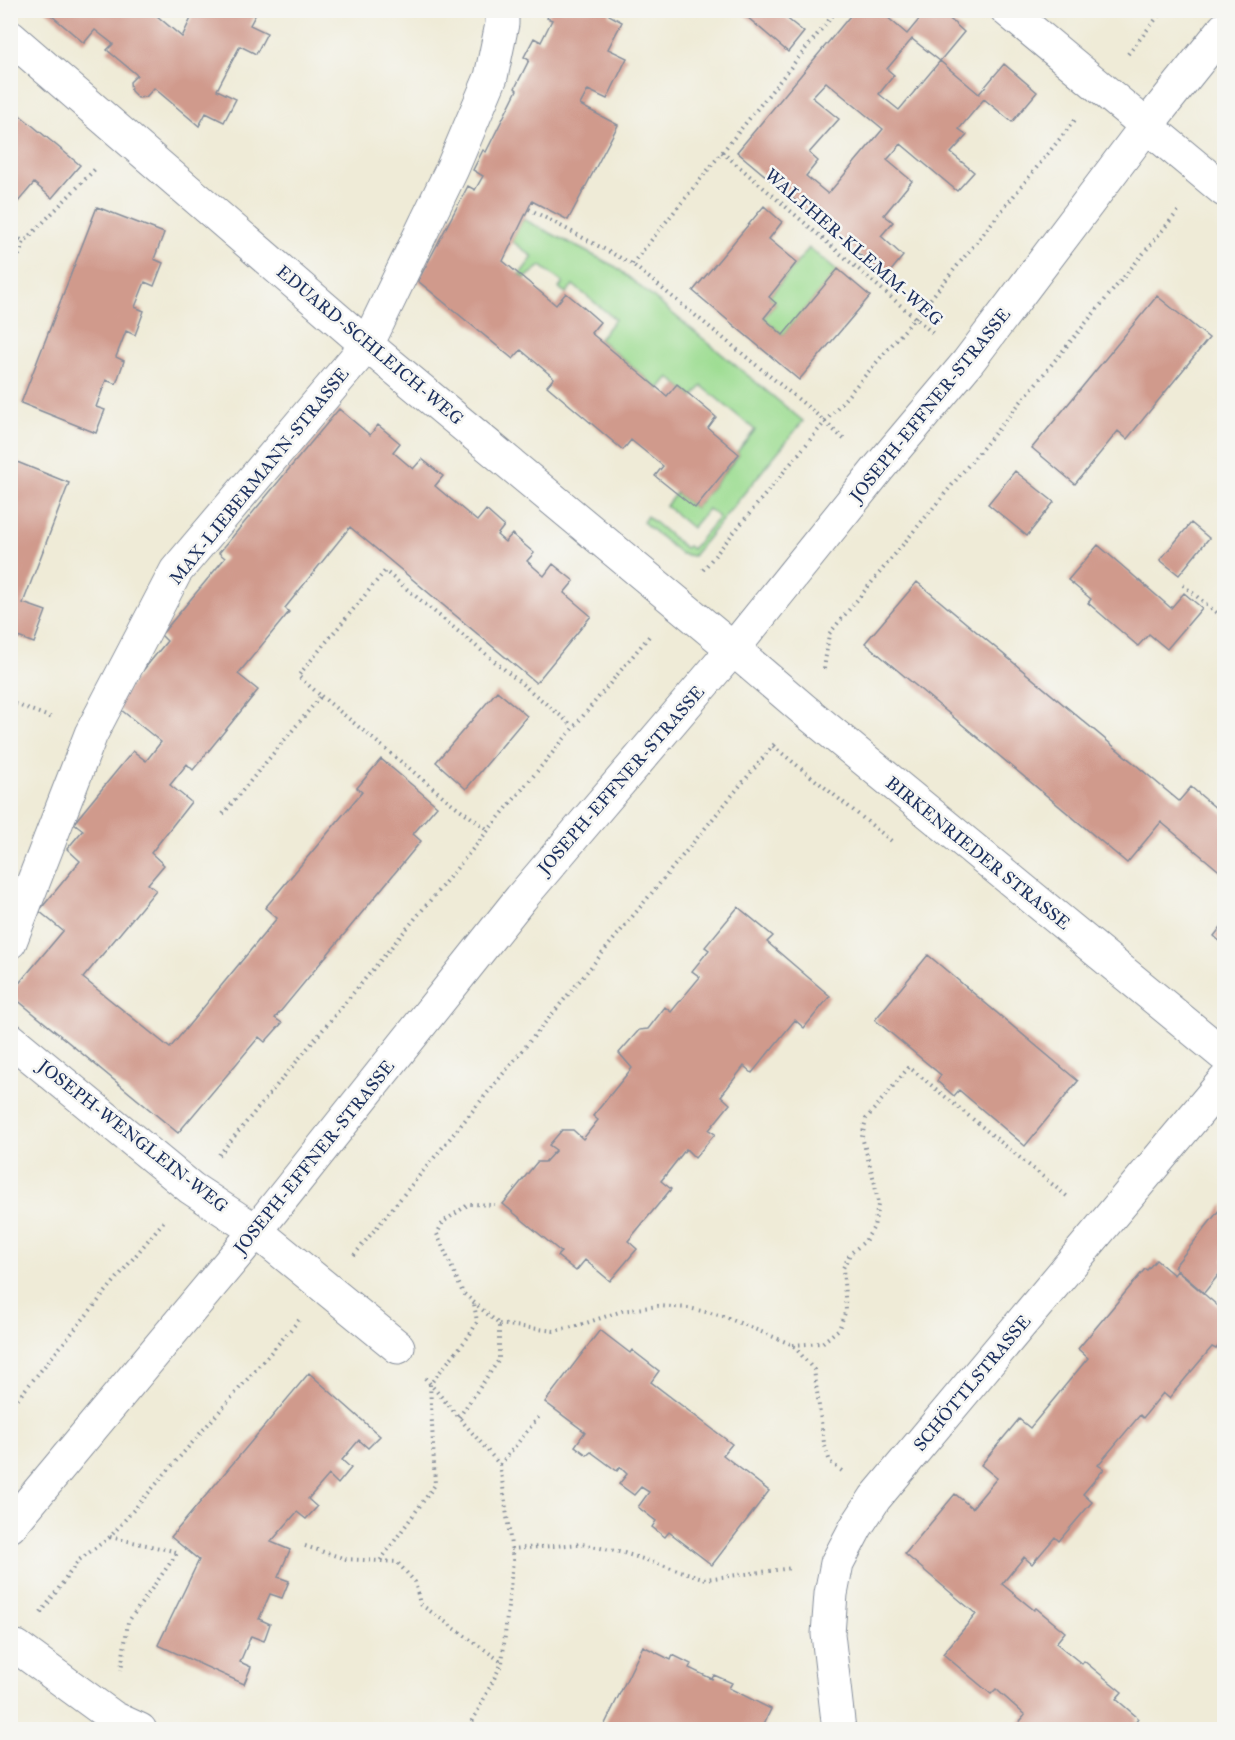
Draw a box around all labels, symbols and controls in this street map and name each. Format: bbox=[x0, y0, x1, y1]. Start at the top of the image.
street label: WALTHER-KLEMM-WEG bbox=[760, 164, 948, 330]
street label: EDUARD-SCHLEICH-WEG bbox=[272, 260, 468, 430]
street label: JOSEPH-EFFNER-STRASSE bbox=[844, 304, 1016, 509]
street label: MAX-LIEBERMANN-STRASSE bbox=[165, 363, 353, 589]
street label: JOSEPH-EFFNER-STRASSE bbox=[532, 681, 710, 881]
street label: BIRKENRIEDER STRASSE bbox=[881, 772, 1075, 934]
street label: JOSEPH-WENGLEIN-WEG bbox=[31, 1054, 232, 1218]
street label: JOSEPH-EFFNER-STRASSE bbox=[228, 1056, 400, 1261]
street label: SCHÖTTLSTRASSE bbox=[908, 1310, 1035, 1456]

